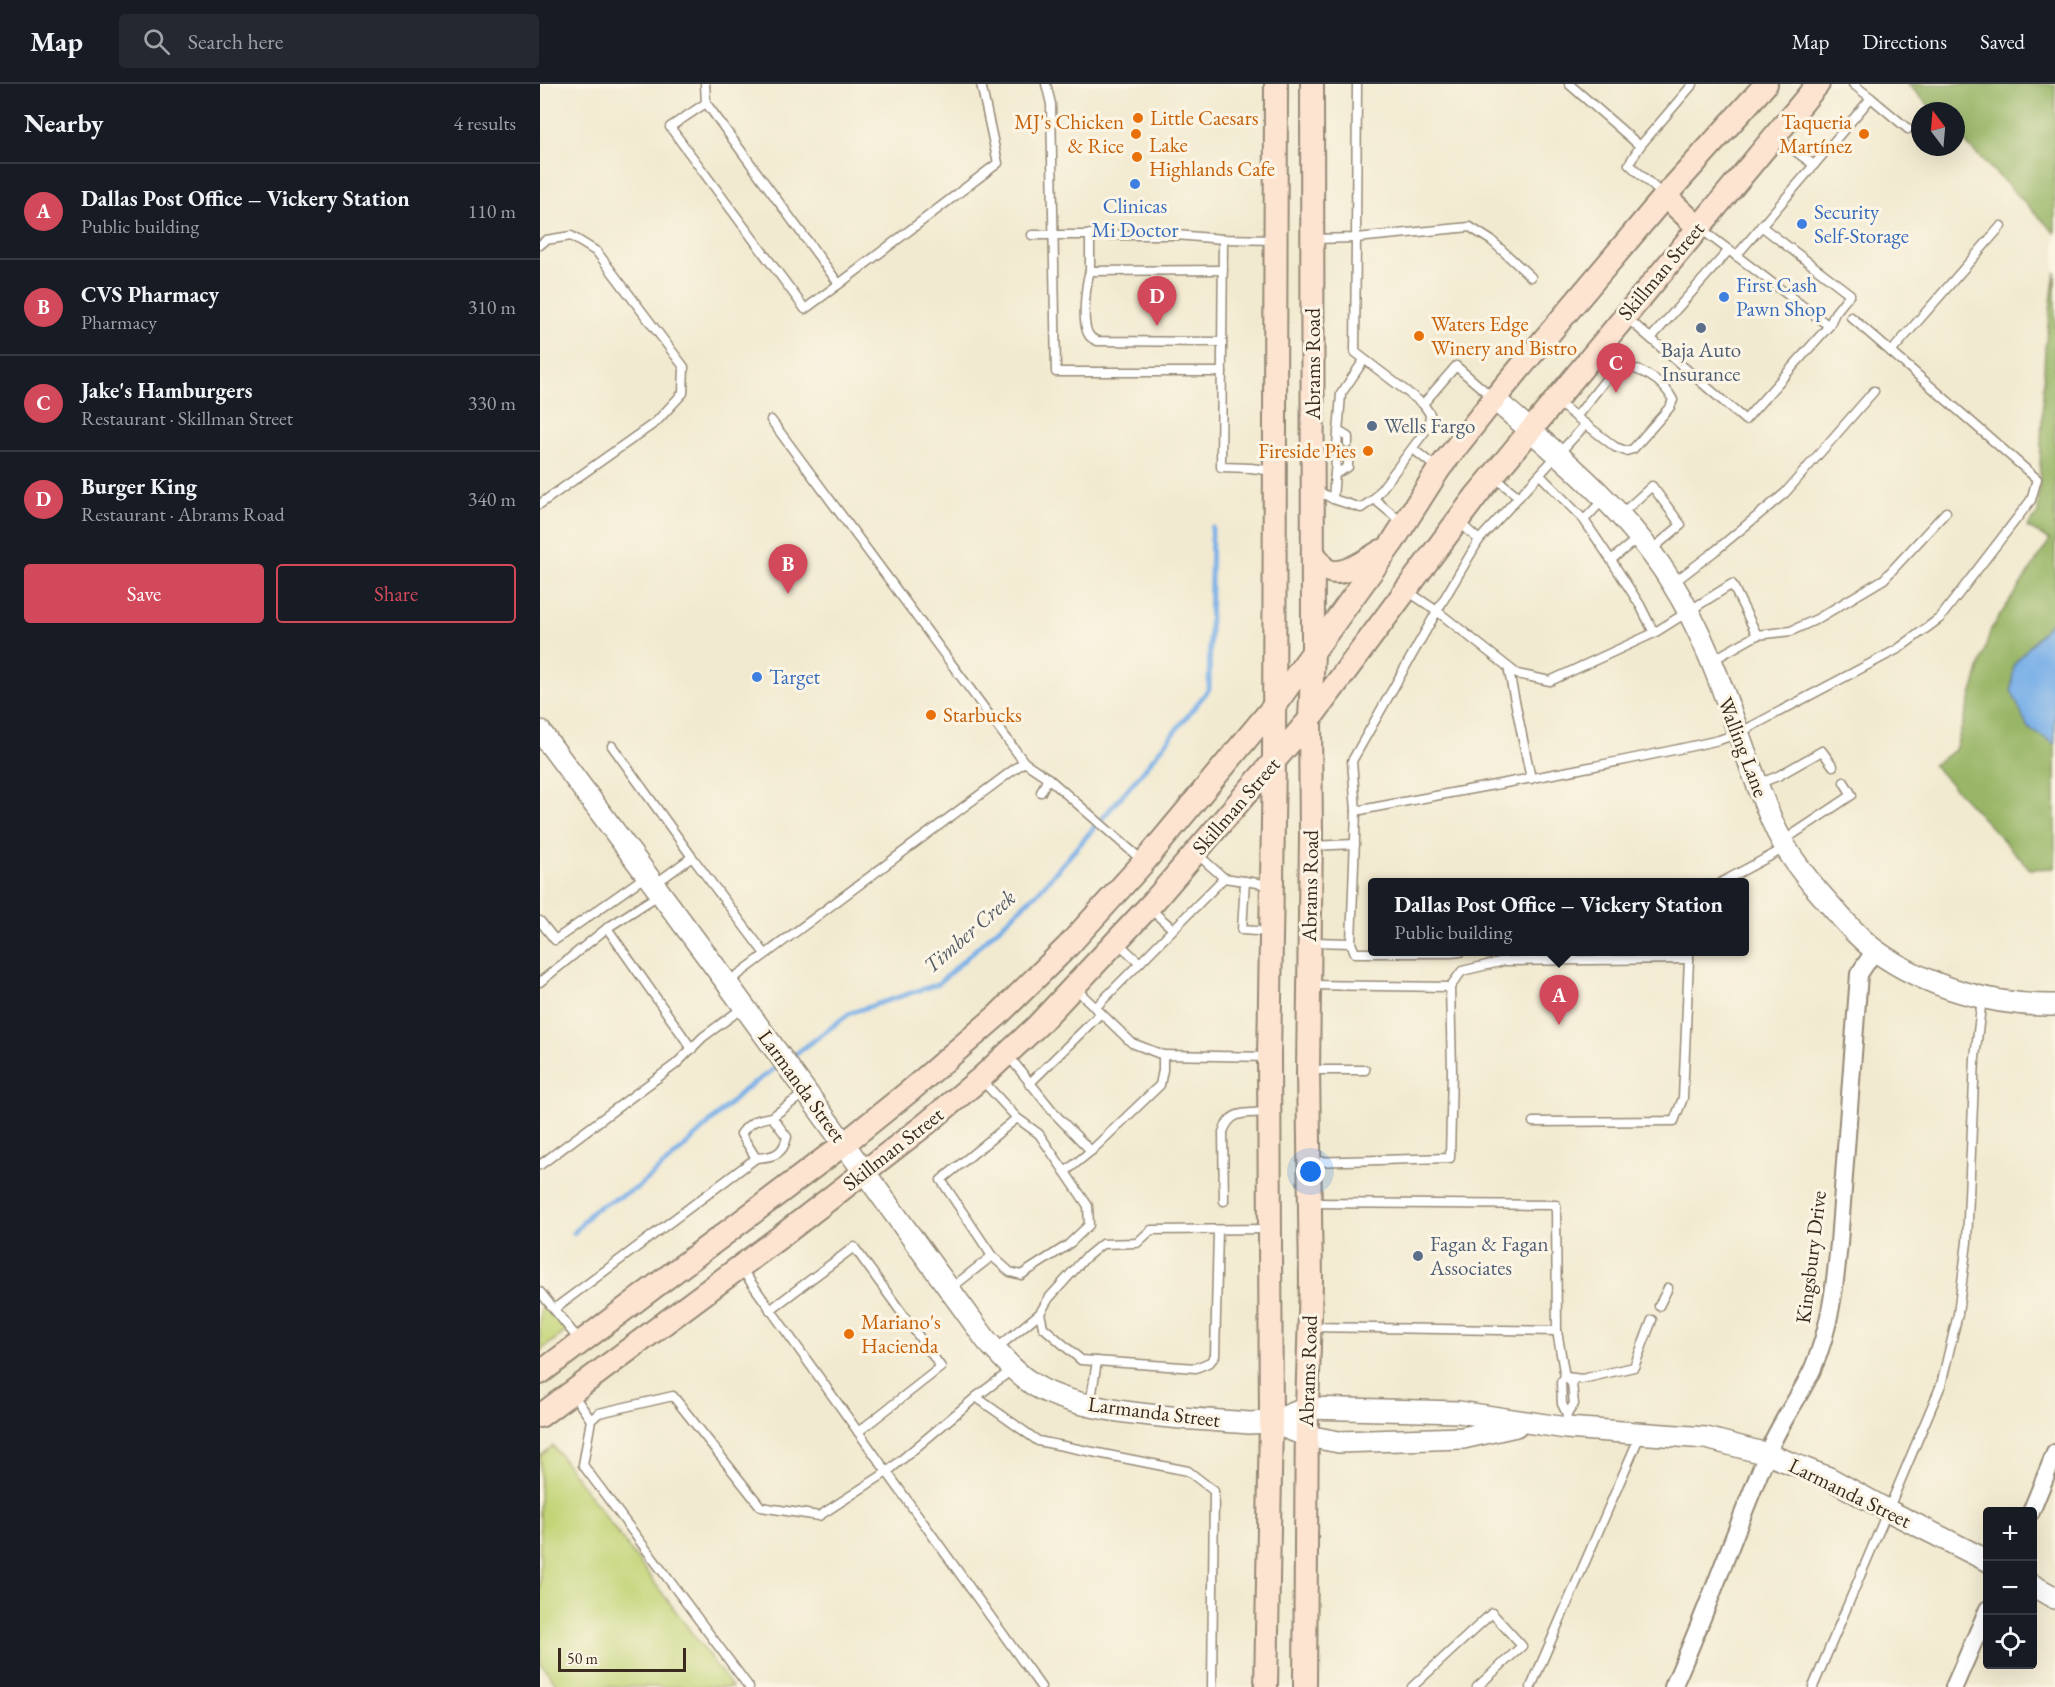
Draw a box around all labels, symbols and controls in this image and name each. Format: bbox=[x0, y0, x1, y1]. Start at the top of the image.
search box bbox=[119, 14, 539, 68]
text: Map bbox=[30, 23, 83, 59]
icon: search bbox=[140, 25, 173, 58]
text: Search here bbox=[188, 27, 283, 56]
text: Map bbox=[1792, 28, 1829, 55]
text: Directions bbox=[1862, 28, 1947, 55]
text: Saved bbox=[1980, 28, 2025, 55]
north arrow bbox=[1911, 102, 1965, 156]
place label: Little Caesars bbox=[1150, 104, 1259, 131]
text: Nearby bbox=[24, 106, 104, 140]
place label: MJ's Chicken & Rice bbox=[1014, 108, 1124, 159]
place label: Taqueria Martínez bbox=[1779, 108, 1853, 159]
text: 4 results bbox=[453, 110, 516, 136]
marker: Little Caesars bbox=[1131, 111, 1145, 125]
marker: MJ's Chicken & Rice bbox=[1129, 127, 1143, 141]
marker: Taqueria Martínez bbox=[1857, 127, 1871, 141]
place label: Lake Highlands Cafe bbox=[1149, 131, 1275, 182]
marker: Lake Highlands Cafe bbox=[1130, 150, 1144, 164]
marker: Clinicas Mi Doctor bbox=[1128, 177, 1142, 191]
text: Dallas Post Office – Vickery Station bbox=[81, 184, 410, 213]
place label: Clinicas Mi Doctor bbox=[1091, 192, 1179, 243]
text: A bbox=[36, 198, 51, 224]
text: 110 m bbox=[468, 198, 516, 224]
place label: Security Self-Storage bbox=[1814, 198, 1909, 249]
text: Public building bbox=[81, 213, 199, 239]
street label: Skillman Street bbox=[1611, 215, 1710, 326]
marker: Security Self-Storage bbox=[1795, 217, 1809, 231]
place label: First Cash Pawn Shop bbox=[1736, 271, 1826, 322]
pin: D bbox=[1138, 276, 1176, 326]
text: CVS Pharmacy bbox=[81, 280, 219, 309]
marker: First Cash Pawn Shop bbox=[1717, 290, 1731, 304]
text: B bbox=[37, 294, 50, 320]
text: 310 m bbox=[468, 294, 516, 320]
street label: Abrams Road bbox=[1299, 308, 1326, 421]
text: Pharmacy bbox=[81, 309, 157, 335]
place label: Waters Edge Winery and Bistro bbox=[1431, 310, 1577, 361]
marker: Baja Auto Insurance bbox=[1694, 321, 1708, 335]
marker: Waters Edge Winery and Bistro bbox=[1412, 329, 1426, 343]
place label: Baja Auto Insurance bbox=[1661, 336, 1741, 387]
pin: C bbox=[1596, 344, 1636, 393]
text: Jake's Hamburgers bbox=[81, 376, 252, 405]
text: C bbox=[36, 390, 51, 416]
text: 330 m bbox=[468, 390, 516, 416]
text: Restaurant · Skillman Street bbox=[81, 405, 293, 431]
place label: Wells Fargo bbox=[1384, 412, 1475, 439]
marker: Wells Fargo bbox=[1365, 419, 1379, 433]
place label: Fireside Pies bbox=[1258, 437, 1356, 464]
marker: Fireside Pies bbox=[1361, 444, 1375, 458]
text: Burger King bbox=[81, 472, 197, 501]
text: D bbox=[36, 486, 51, 512]
text: 340 m bbox=[468, 486, 516, 512]
text: Restaurant · Abrams Road bbox=[81, 501, 285, 527]
pin: B bbox=[768, 544, 808, 594]
button: Save bbox=[24, 564, 264, 623]
button: Share bbox=[276, 564, 516, 623]
place label: Target bbox=[769, 663, 821, 690]
marker: Target bbox=[750, 670, 764, 684]
street label: Walling Lane bbox=[1712, 693, 1775, 801]
place label: Starbucks bbox=[943, 701, 1022, 728]
marker: Starbucks bbox=[924, 708, 938, 722]
street label: Skillman Street bbox=[1186, 751, 1286, 860]
street label: Abrams Road bbox=[1295, 829, 1324, 943]
popup bbox=[1368, 878, 1749, 956]
water label: Timber Creek bbox=[917, 883, 1022, 980]
text: Dallas Post Office – Vickery Station bbox=[1394, 890, 1723, 919]
text: Public building bbox=[1394, 919, 1512, 945]
pin: A bbox=[1540, 976, 1578, 1025]
street label: Larmanda Street bbox=[752, 1024, 853, 1148]
street label: Skillman Street bbox=[837, 1100, 949, 1196]
your location bbox=[1296, 1157, 1325, 1186]
street label: Kingsbury Drive bbox=[1789, 1189, 1832, 1325]
place label: Fagan & Fagan Associates bbox=[1429, 1230, 1548, 1281]
marker: Fagan & Fagan Associates bbox=[1411, 1249, 1425, 1263]
place label: Mariano's Hacienda bbox=[861, 1308, 941, 1359]
street label: Abrams Road bbox=[1292, 1314, 1323, 1428]
marker: Mariano's Hacienda bbox=[842, 1327, 856, 1341]
street label: Larmanda Street bbox=[1087, 1390, 1222, 1433]
street label: Larmanda Street bbox=[1785, 1451, 1916, 1534]
map controls bbox=[1983, 1507, 2037, 1669]
button: + bbox=[1983, 1507, 2037, 1561]
button: − bbox=[1983, 1561, 2037, 1615]
button: locate bbox=[1983, 1615, 2037, 1669]
scale bar bbox=[558, 1645, 686, 1672]
text: 50 m bbox=[567, 1648, 598, 1669]

